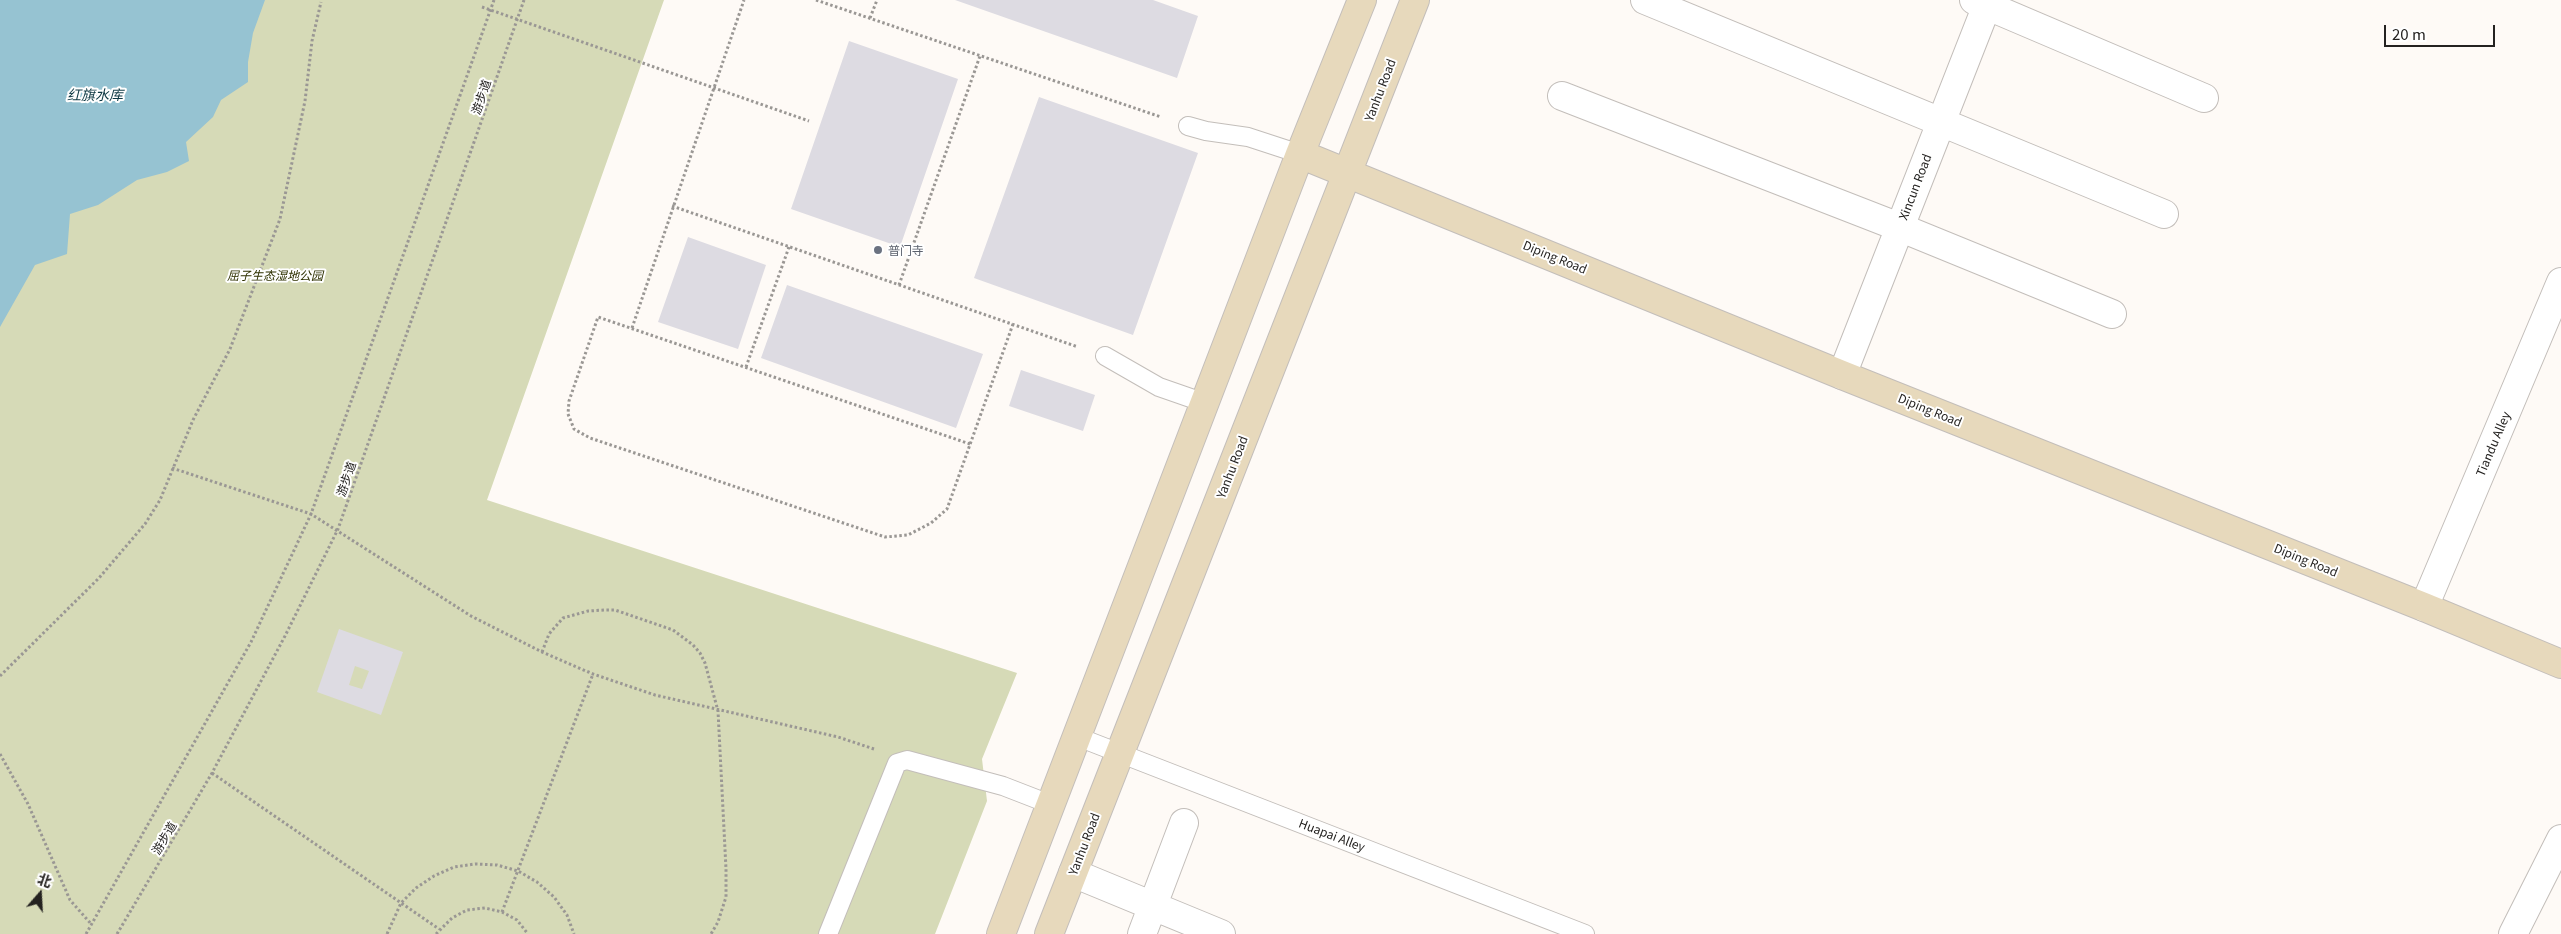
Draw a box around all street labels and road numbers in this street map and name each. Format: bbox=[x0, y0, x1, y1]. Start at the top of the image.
street label: Yanhu Road bbox=[1362, 57, 1398, 123]
street label: 游步道 bbox=[468, 78, 494, 116]
street label: Xincun Road bbox=[1896, 152, 1934, 222]
street label: Diping Road bbox=[1521, 238, 1589, 276]
street label: Diping Road bbox=[1896, 391, 1964, 429]
street label: Tiandu Alley bbox=[2473, 409, 2513, 479]
street label: Yanhu Road bbox=[1214, 434, 1250, 500]
street label: 游步道 bbox=[333, 460, 359, 498]
street label: Diping Road bbox=[2272, 541, 2340, 579]
street label: Yanhu Road bbox=[1066, 811, 1102, 877]
street label: Huapai Alley bbox=[1297, 816, 1367, 854]
street label: 游步道 bbox=[149, 819, 179, 857]

